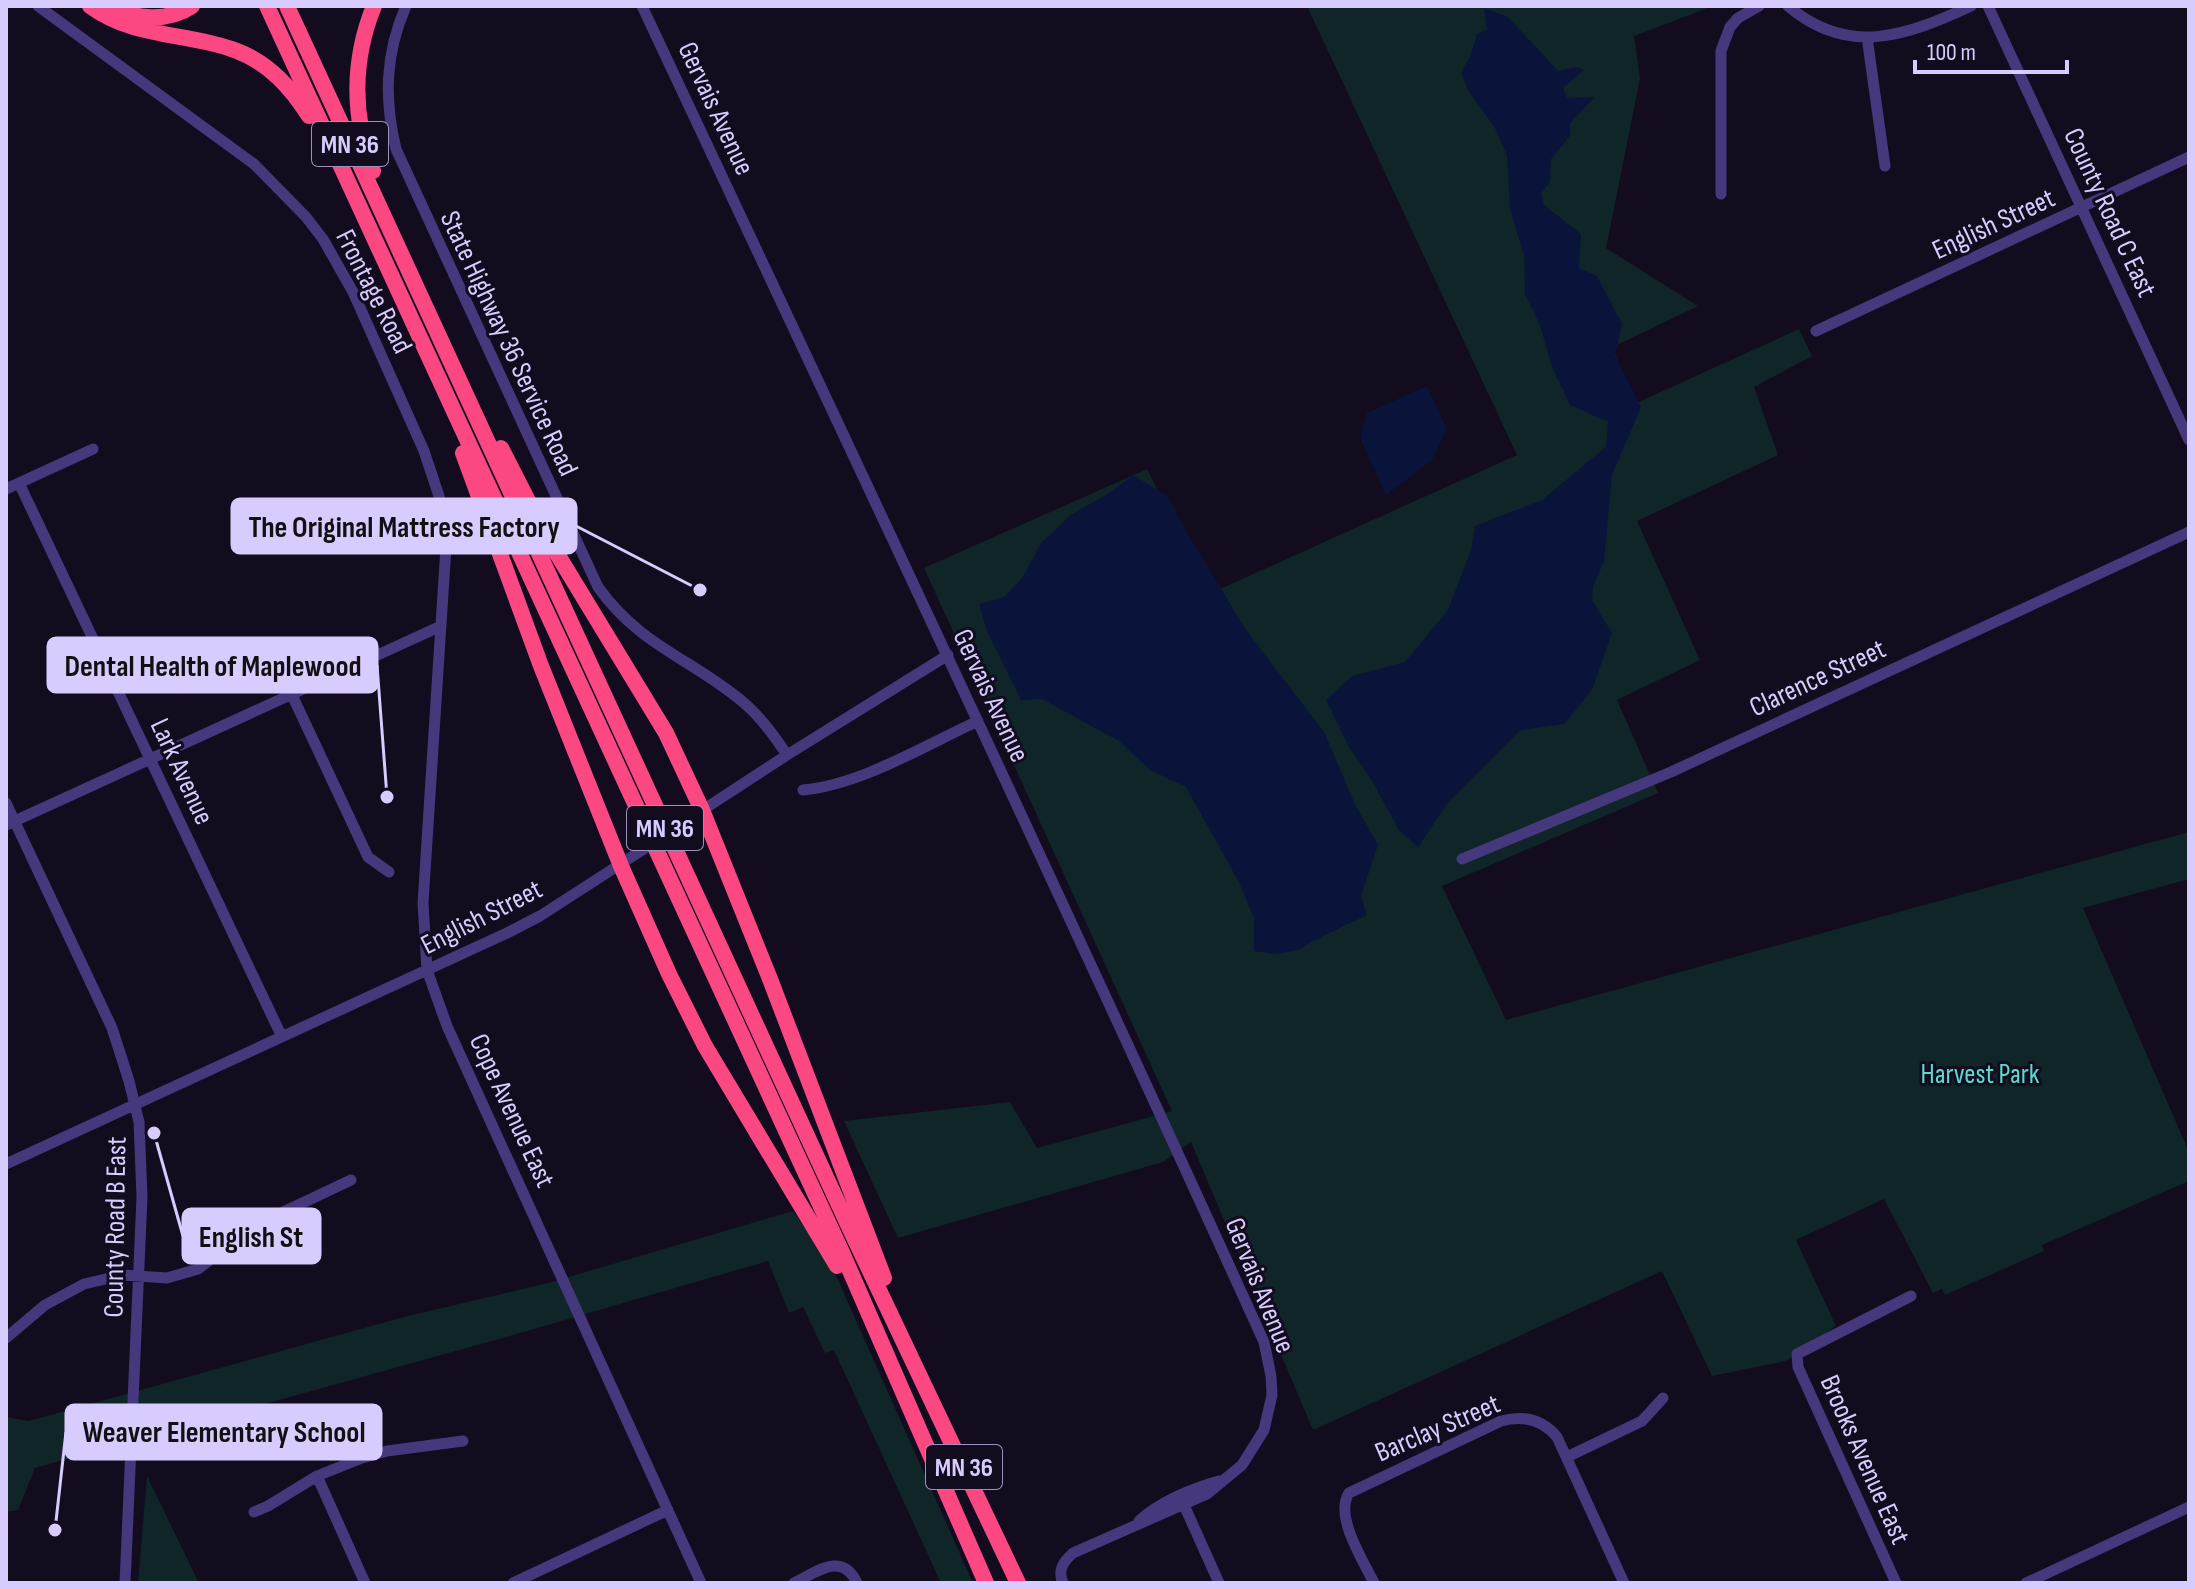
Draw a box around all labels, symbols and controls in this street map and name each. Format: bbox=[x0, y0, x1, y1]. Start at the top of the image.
scale bar bbox=[1915, 24, 2067, 74]
street label: Gervais Avenue bbox=[670, 37, 761, 180]
text: 100 m bbox=[1927, 38, 1976, 67]
road number: MN 36 bbox=[312, 122, 388, 166]
street label: County Road C East bbox=[2056, 123, 2163, 302]
street label: English Street bbox=[1927, 182, 2060, 267]
street label: State Highway 36 Service Road bbox=[433, 206, 585, 481]
street label: Frontage Road bbox=[328, 224, 419, 359]
callout: The Original Mattress Factory bbox=[232, 499, 576, 553]
text: The Original Mattress Factory bbox=[248, 510, 560, 546]
street label: Gervais Avenue bbox=[945, 624, 1036, 767]
street label: Clarence Street bbox=[1744, 632, 1891, 724]
callout: Dental Health of Maplewood bbox=[48, 638, 377, 692]
text: Dental Health of Maplewood bbox=[64, 649, 362, 685]
street label: Lark Avenue bbox=[143, 714, 220, 830]
road number: MN 36 bbox=[627, 806, 703, 850]
street label: English Street bbox=[416, 873, 548, 962]
street label: Cope Avenue East bbox=[462, 1029, 562, 1193]
park label: Harvest Park bbox=[1920, 1058, 2040, 1091]
street label: County Road B East bbox=[97, 1136, 134, 1318]
callout: English St bbox=[183, 1209, 320, 1263]
street label: Gervais Avenue bbox=[1218, 1213, 1302, 1358]
text: English St bbox=[199, 1220, 303, 1256]
street label: Brooks Avenue East bbox=[1813, 1370, 1917, 1549]
street label: Barclay Street bbox=[1370, 1387, 1505, 1469]
callout: Weaver Elementary School bbox=[66, 1405, 381, 1459]
text: Weaver Elementary School bbox=[82, 1415, 366, 1451]
road number: MN 36 bbox=[926, 1445, 1002, 1489]

